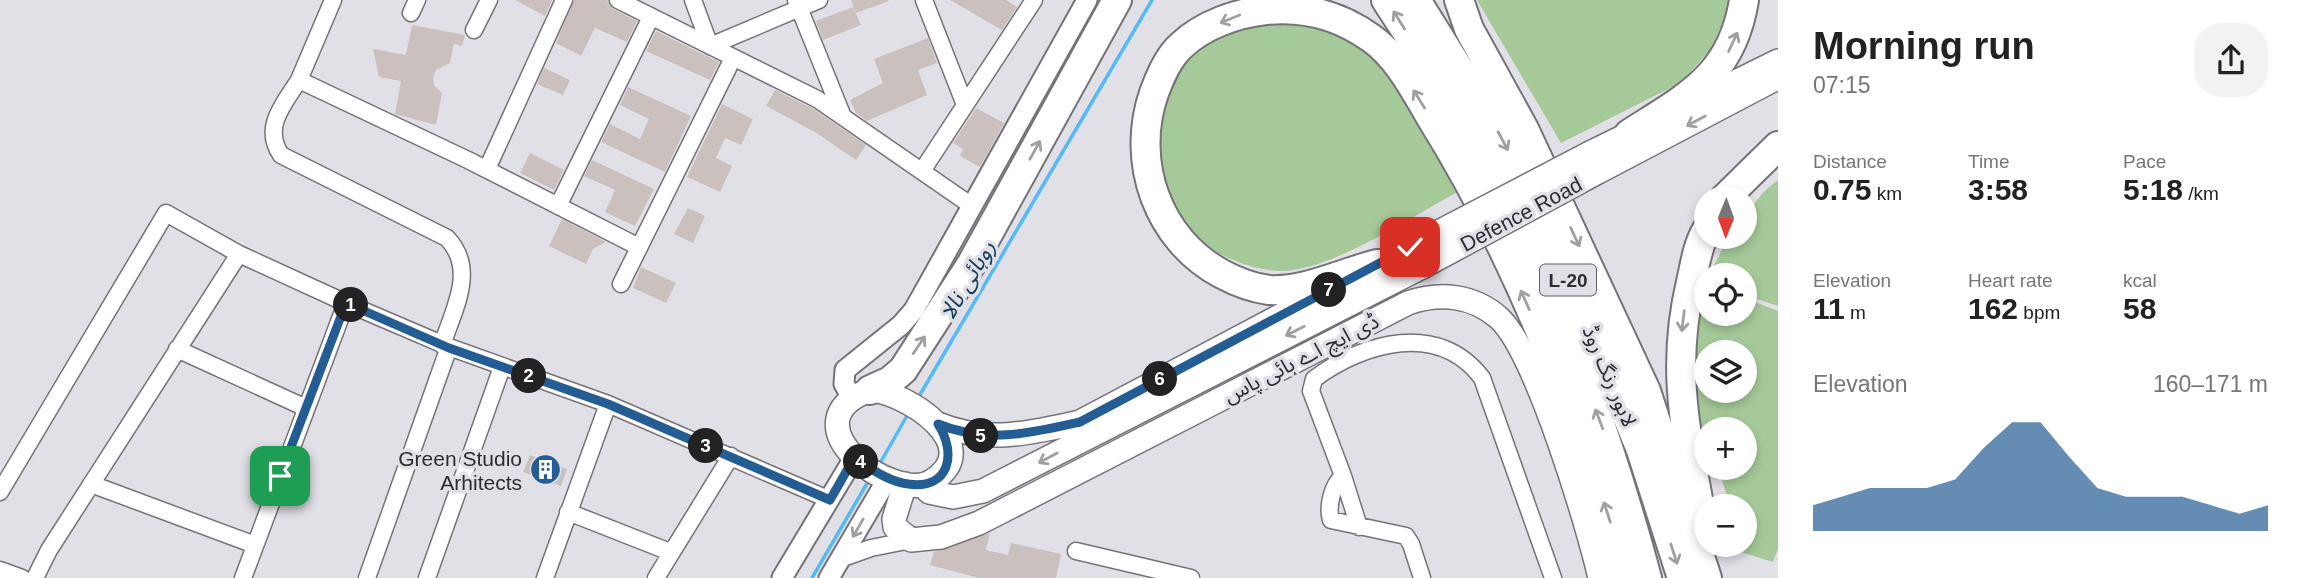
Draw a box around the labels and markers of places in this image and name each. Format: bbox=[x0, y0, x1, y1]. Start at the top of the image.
pin bbox=[1380, 217, 1440, 277]
pin: 7 bbox=[1312, 272, 1346, 308]
pin: 1 bbox=[334, 288, 368, 322]
pin: 2 bbox=[512, 358, 546, 394]
pin: 6 bbox=[1142, 362, 1178, 396]
pin: 5 bbox=[964, 418, 998, 453]
pin: 3 bbox=[688, 428, 724, 464]
pin: 4 bbox=[844, 444, 878, 480]
pin bbox=[250, 446, 310, 506]
place label: Green Studio Arhitects bbox=[398, 447, 522, 494]
building icon: Green Studio Arhitects bbox=[528, 453, 562, 487]

